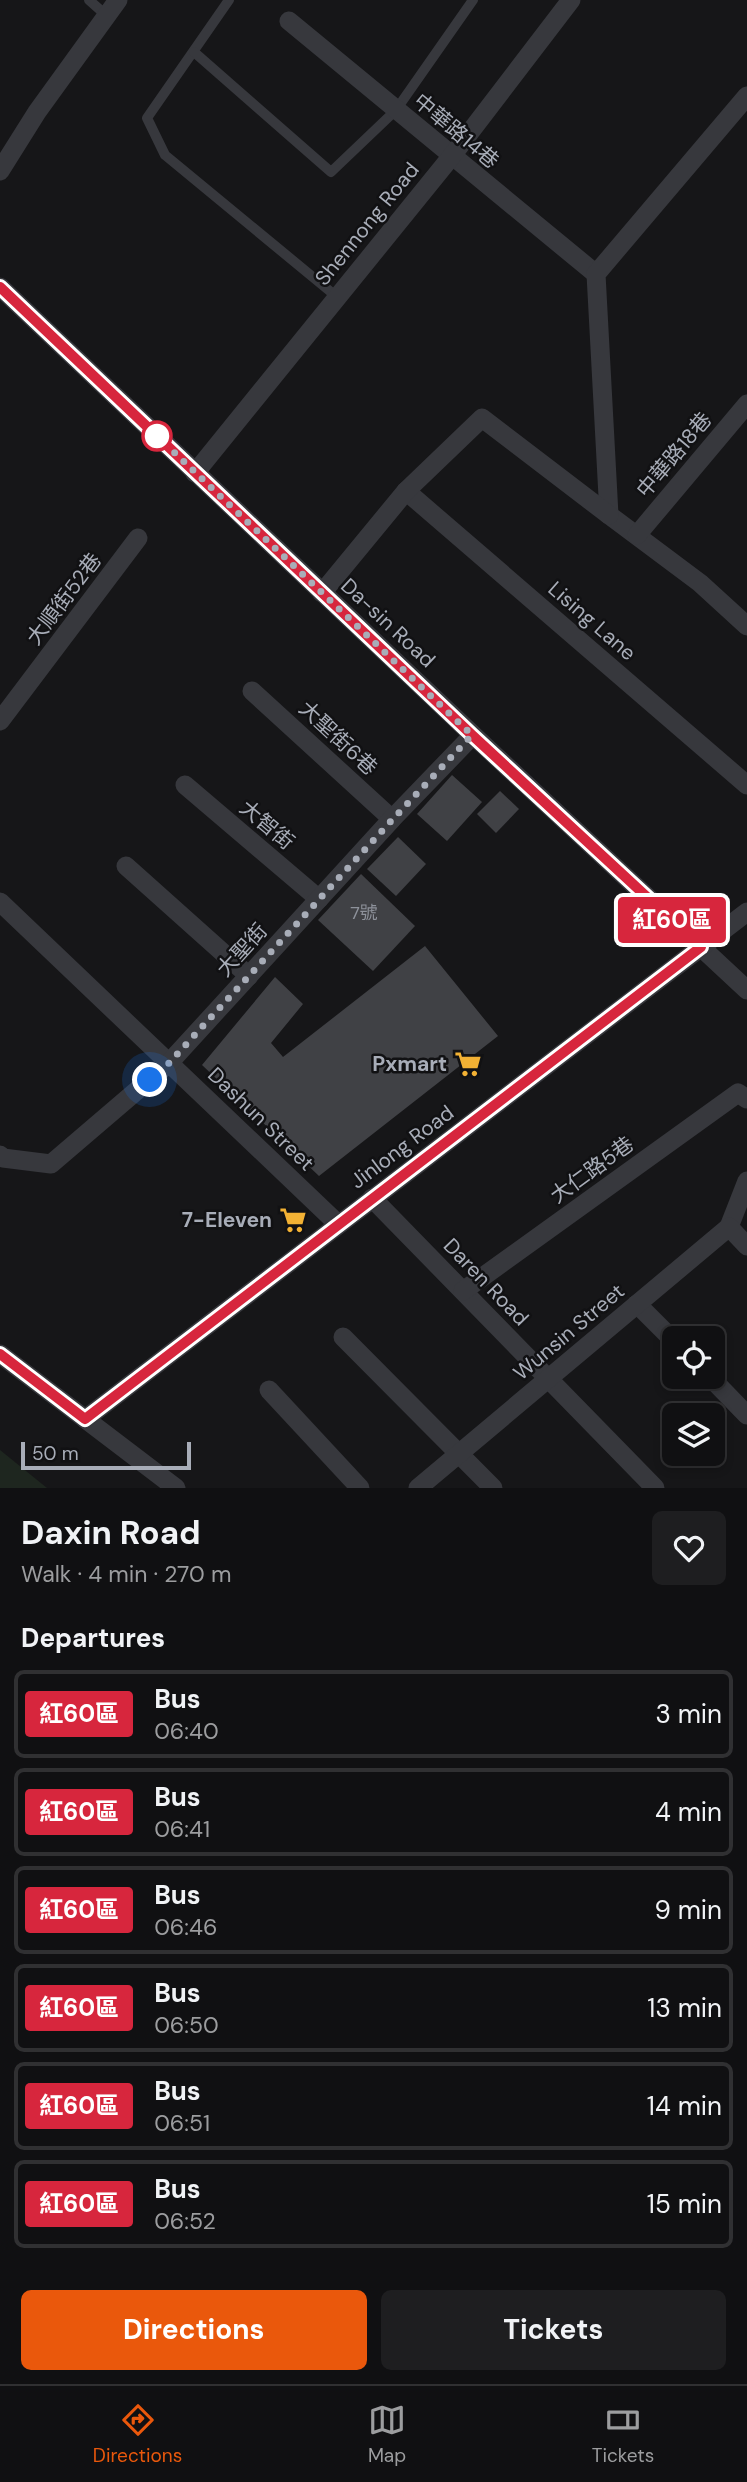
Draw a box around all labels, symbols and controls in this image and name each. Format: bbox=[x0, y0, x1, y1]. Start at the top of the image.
street label: 中華路14巷 bbox=[407, 87, 505, 175]
street label: Shennong Road bbox=[309, 157, 425, 291]
street label: 中華路18巷 bbox=[630, 406, 718, 504]
unlabelled marker bbox=[142, 421, 172, 451]
street label: 大順街52巷 bbox=[20, 547, 108, 651]
street label: Da-sin Road bbox=[335, 572, 441, 674]
street label: Lising Lane bbox=[542, 575, 642, 667]
street label: 大聖街6巷 bbox=[293, 695, 383, 781]
street label: 大智街 bbox=[234, 794, 300, 856]
line badge: 紅60區 bbox=[623, 897, 721, 943]
house number: 7號 bbox=[350, 901, 378, 925]
text: 紅60區 bbox=[632, 904, 712, 935]
street label: 大聖街 bbox=[211, 917, 273, 983]
supermarket icon: Pxmart bbox=[453, 1049, 483, 1079]
place label: Pxmart bbox=[372, 1050, 447, 1078]
street label: Dashun Street bbox=[202, 1061, 320, 1177]
your location bbox=[132, 1062, 167, 1097]
street label: Jinlong Road bbox=[344, 1099, 460, 1195]
street label: 大仁路5巷 bbox=[545, 1130, 639, 1210]
supermarket icon: 7-Eleven bbox=[278, 1205, 308, 1235]
place label: 7-Eleven bbox=[182, 1206, 272, 1234]
street label: Daren Road bbox=[437, 1232, 535, 1332]
street label: Wunsin Street bbox=[508, 1277, 630, 1387]
map controls bbox=[662, 1326, 725, 1466]
button: locate bbox=[662, 1326, 725, 1389]
button: layers bbox=[662, 1403, 725, 1466]
scale bar bbox=[21, 1439, 191, 1471]
text: 50 m bbox=[32, 1441, 79, 1466]
text: Daxin Road bbox=[21, 1511, 201, 1554]
button: heart bbox=[652, 1511, 726, 1585]
text: Walk · 4 min · 270 m bbox=[21, 1559, 231, 1589]
text: Departures bbox=[21, 1621, 165, 1655]
text: Bus bbox=[154, 1682, 201, 1716]
text: 3 min bbox=[655, 1697, 722, 1731]
text: 紅60區 bbox=[39, 1698, 119, 1729]
text: 06:40 bbox=[154, 1716, 219, 1746]
text: Bus bbox=[154, 1780, 201, 1814]
text: 4 min bbox=[655, 1795, 722, 1829]
text: 紅60區 bbox=[39, 1796, 119, 1827]
text: 06:41 bbox=[154, 1814, 210, 1844]
text: Bus bbox=[154, 1878, 201, 1912]
text: 9 min bbox=[654, 1893, 722, 1927]
text: 紅60區 bbox=[39, 1894, 119, 1925]
text: 06:46 bbox=[154, 1912, 217, 1942]
text: Bus bbox=[154, 1976, 201, 2010]
text: 13 min bbox=[647, 1991, 722, 2025]
text: 紅60區 bbox=[39, 1992, 119, 2023]
text: 06:50 bbox=[154, 2010, 219, 2040]
text: Bus bbox=[154, 2074, 201, 2108]
text: 14 min bbox=[647, 2089, 722, 2123]
text: 紅60區 bbox=[39, 2090, 119, 2121]
text: 06:51 bbox=[154, 2108, 210, 2138]
text: Bus bbox=[154, 2172, 201, 2206]
text: 15 min bbox=[647, 2187, 722, 2221]
text: 紅60區 bbox=[39, 2188, 119, 2219]
text: 06:52 bbox=[154, 2206, 216, 2236]
button: Directions bbox=[21, 2290, 367, 2370]
button: Tickets bbox=[381, 2290, 726, 2370]
tab: Directions bbox=[93, 2401, 182, 2468]
tab: Map bbox=[368, 2401, 406, 2468]
tab: Tickets bbox=[592, 2401, 654, 2468]

